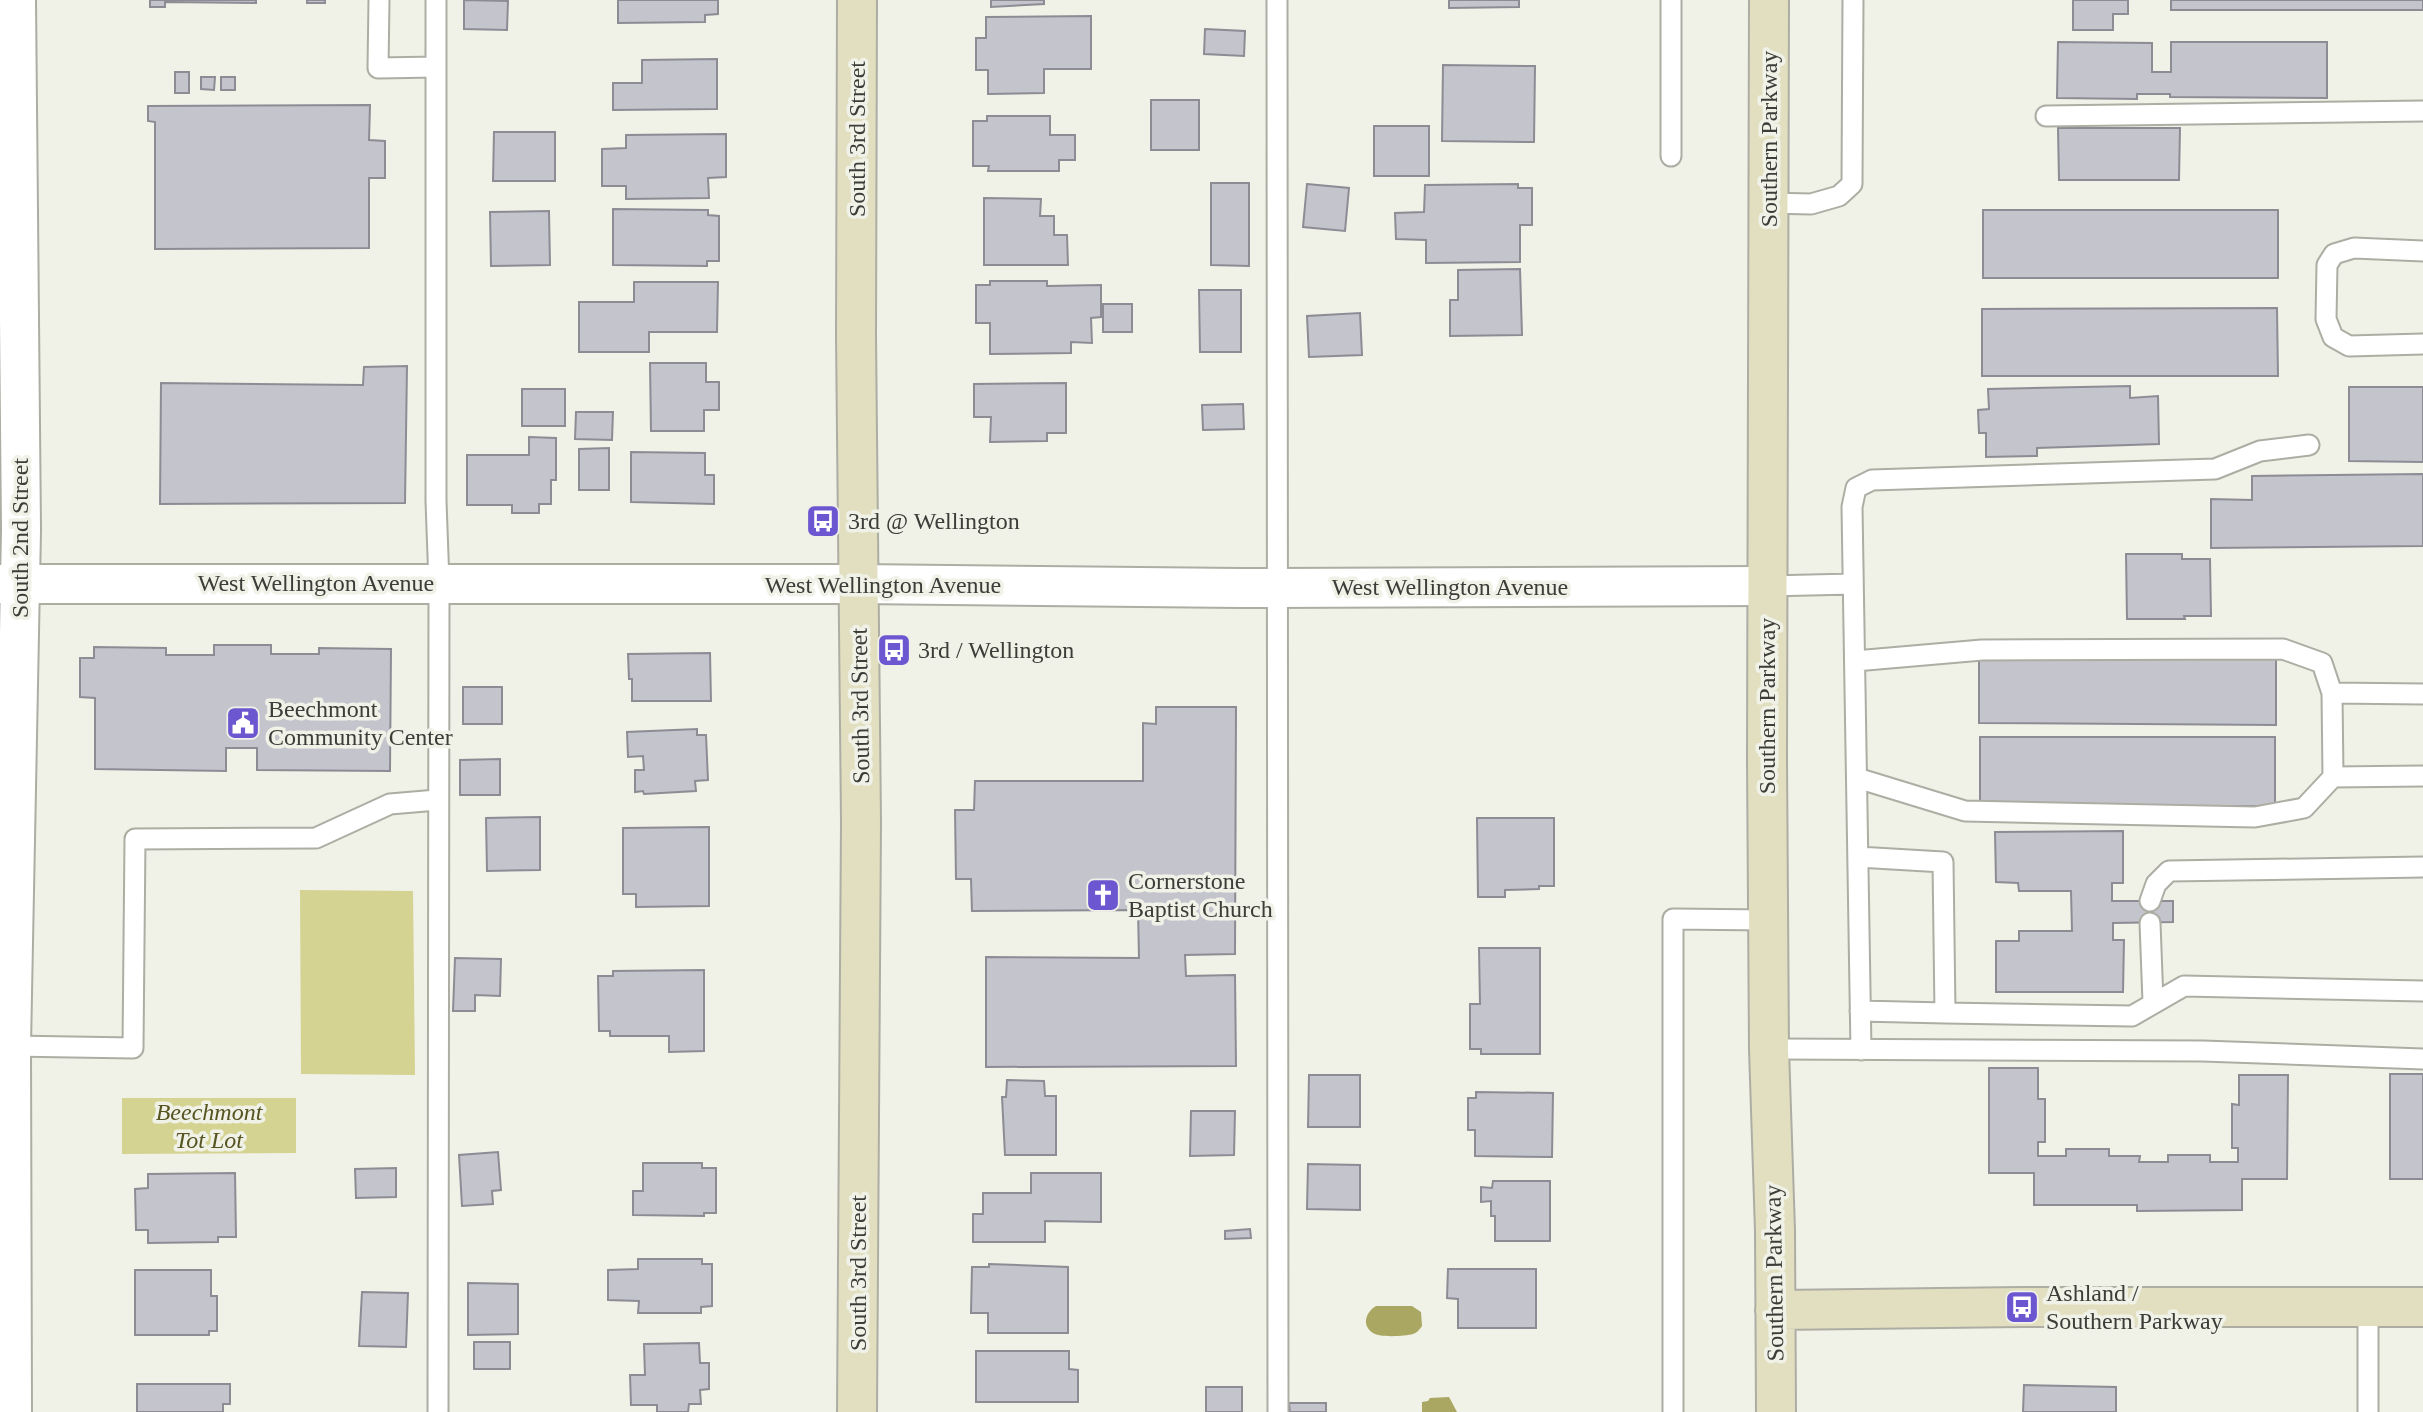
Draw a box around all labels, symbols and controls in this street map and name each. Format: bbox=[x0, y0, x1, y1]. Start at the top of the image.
street label: Southern Parkway bbox=[1756, 51, 1782, 227]
street label: South 3rd Street bbox=[844, 61, 870, 217]
street label: South 2nd Street bbox=[7, 458, 33, 618]
bus stop icon: 3rd @ Wellington bbox=[804, 502, 842, 540]
place label: 3rd @ Wellington bbox=[848, 508, 1020, 534]
street label: West Wellington Avenue bbox=[198, 570, 434, 596]
street label: West Wellington Avenue bbox=[765, 572, 1001, 598]
street label: West Wellington Avenue bbox=[1332, 574, 1568, 600]
street label: Southern Parkway bbox=[1754, 618, 1780, 794]
street label: South 3rd Street bbox=[846, 627, 874, 784]
bus stop icon: 3rd / Wellington bbox=[875, 631, 913, 669]
place label: 3rd / Wellington bbox=[918, 637, 1074, 663]
place label: Beechmont Community Center bbox=[268, 696, 453, 750]
public building icon: Beechmont Community Center bbox=[224, 704, 262, 742]
place label: Cornerstone Baptist Church bbox=[1128, 868, 1273, 922]
church icon: Cornerstone Baptist Church bbox=[1084, 876, 1122, 914]
park label: Beechmont Tot Lot bbox=[156, 1099, 264, 1153]
street label: Southern Parkway bbox=[1759, 1184, 1789, 1362]
street label: South 3rd Street bbox=[845, 1195, 871, 1351]
place label: Ashland / Southern Parkway bbox=[2046, 1280, 2223, 1334]
bus stop icon: Ashland / Southern Parkway bbox=[2003, 1288, 2041, 1326]

